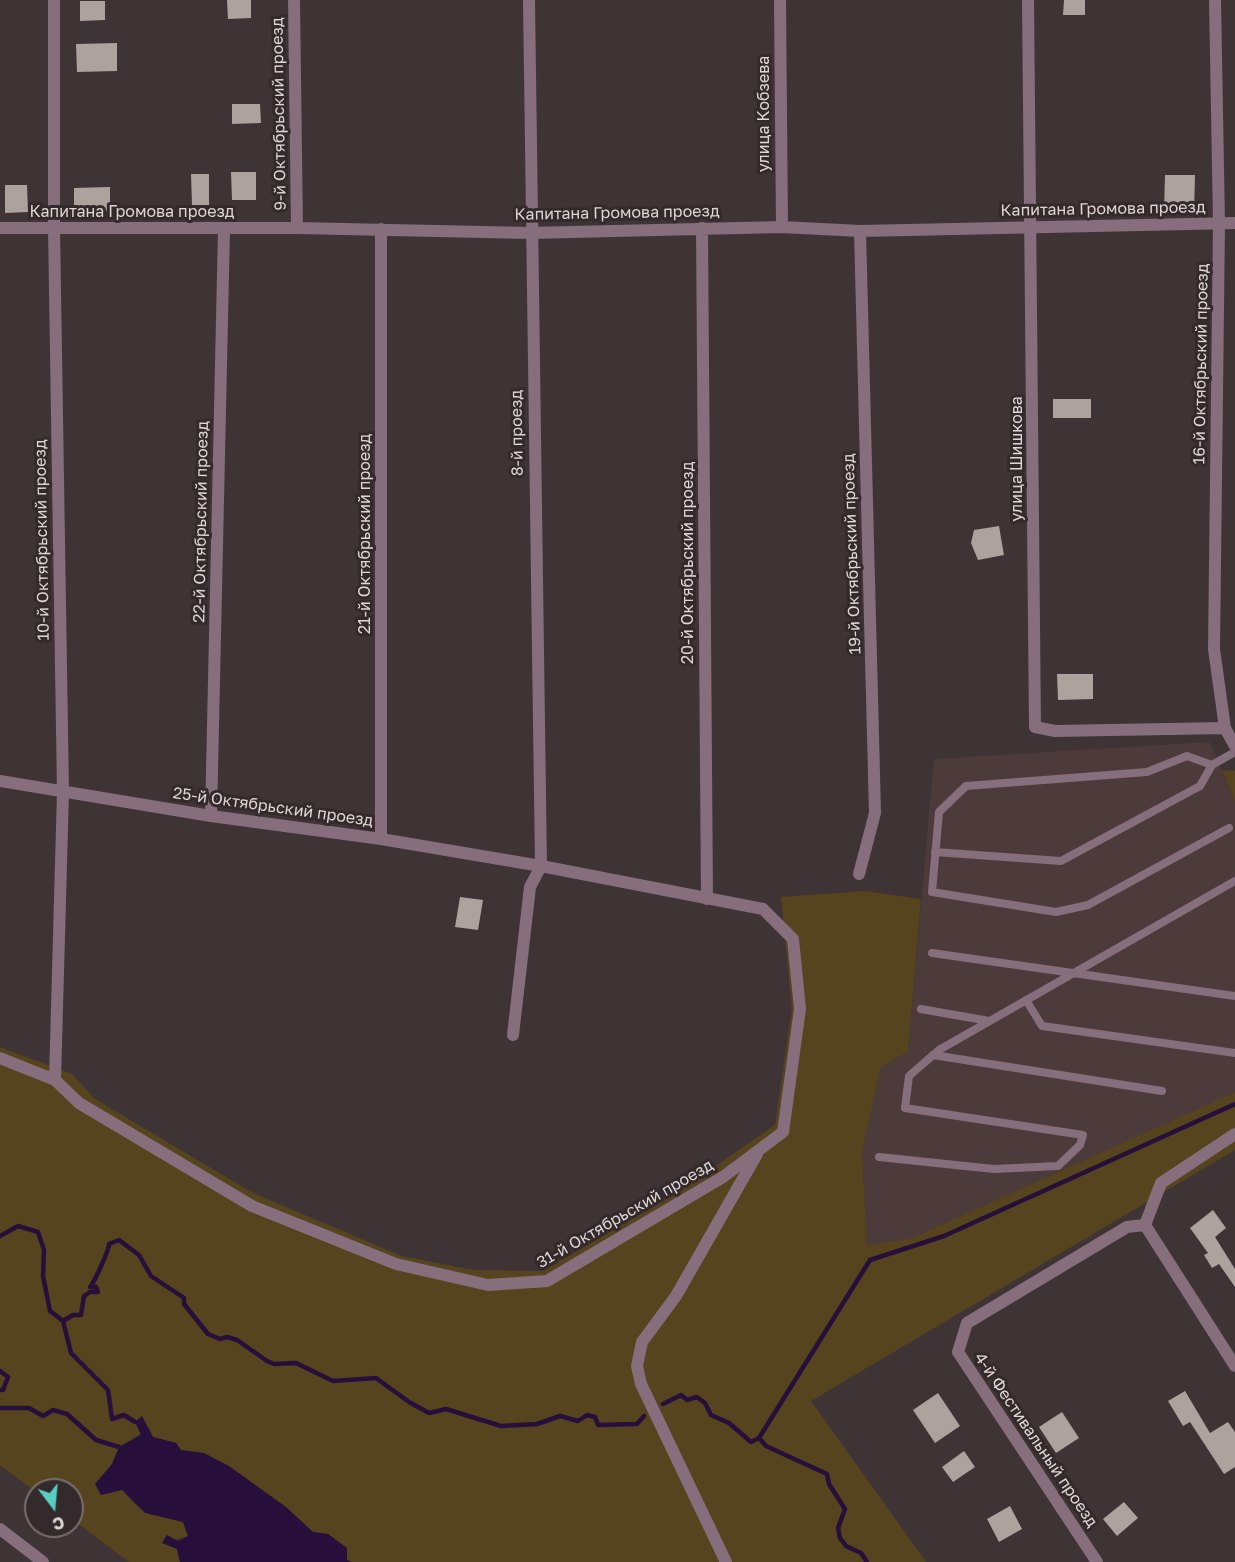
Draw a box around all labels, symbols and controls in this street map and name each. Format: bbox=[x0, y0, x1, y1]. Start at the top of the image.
street label: 9-й Октябрьский проезд bbox=[268, 17, 290, 211]
street label: улица Кобзева bbox=[754, 56, 774, 172]
street label: Капитана Громова проезд bbox=[1000, 198, 1206, 220]
street label: Капитана Громова проезд bbox=[29, 202, 235, 222]
street label: Капитана Громова проезд bbox=[514, 202, 720, 224]
street label: 16-й Октябрьский проезд bbox=[1190, 263, 1212, 465]
street label: 8-й проезд bbox=[507, 390, 527, 476]
street label: улица Шишкова bbox=[1007, 396, 1027, 522]
street label: 22-й Октябрьский проезд bbox=[190, 421, 212, 623]
street label: 21-й Октябрьский проезд bbox=[355, 434, 375, 634]
street label: 10-й Октябрьский проезд bbox=[31, 439, 53, 641]
street label: 19-й Октябрьский проезд bbox=[839, 453, 865, 655]
street label: 20-й Октябрьский проезд bbox=[678, 462, 698, 664]
street label: 25-й Октябрьский проезд bbox=[172, 783, 374, 831]
street label: 31-й Октябрьский проезд bbox=[533, 1156, 717, 1272]
street label: 4-й Фестивальный проезд bbox=[970, 1349, 1102, 1531]
north arrow bbox=[24, 1478, 84, 1538]
text: С bbox=[50, 1512, 67, 1535]

